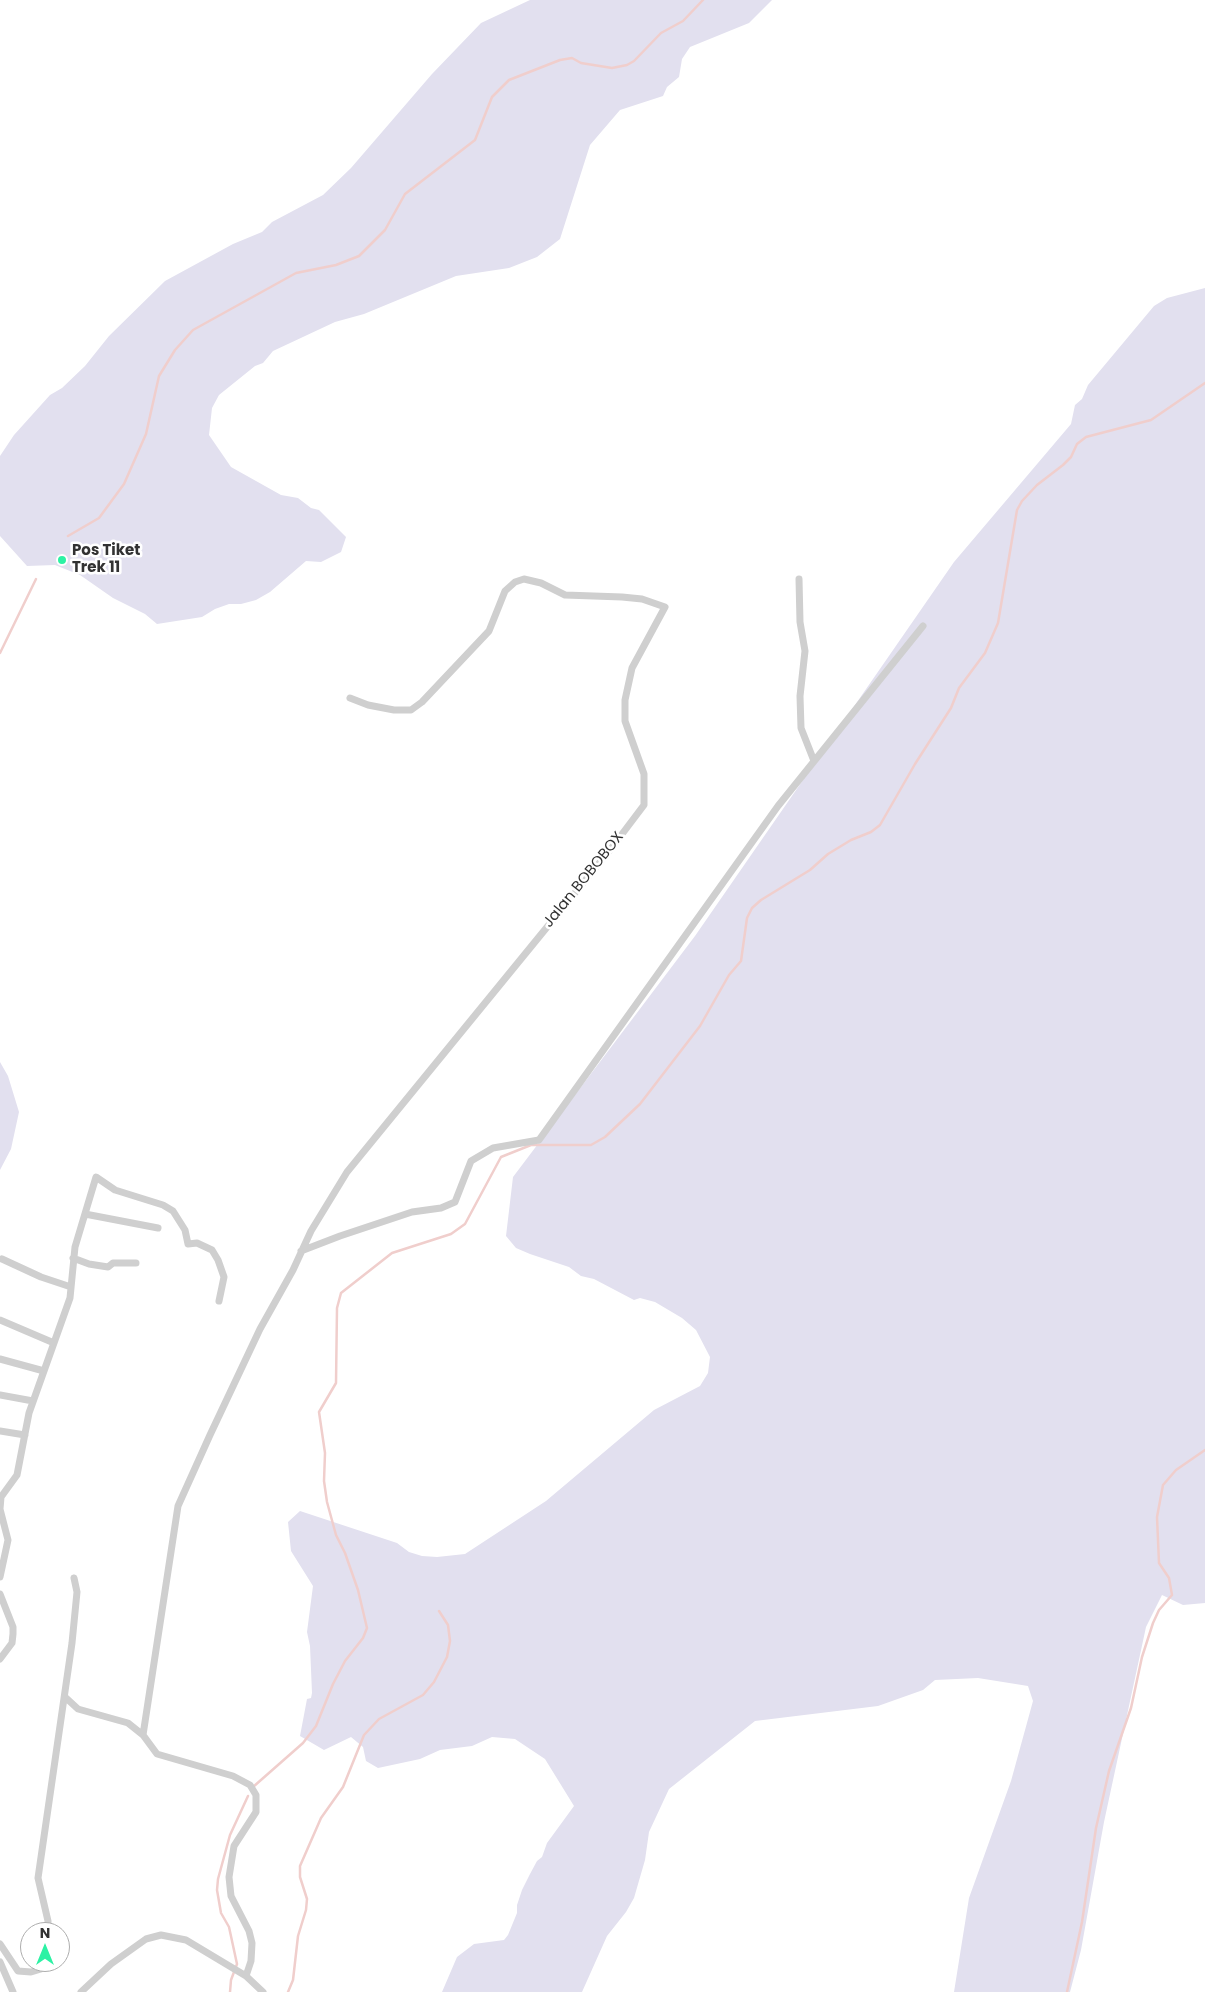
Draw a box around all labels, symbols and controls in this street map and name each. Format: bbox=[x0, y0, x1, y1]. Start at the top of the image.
place label: Pos Tiket Trek 11 bbox=[72, 542, 140, 577]
marker: Pos Tiket Trek 11 bbox=[56, 554, 68, 566]
street label: Jalan BOBOBOX bbox=[540, 829, 628, 931]
north arrow bbox=[20, 1922, 70, 1972]
text: N bbox=[40, 1923, 50, 1943]

